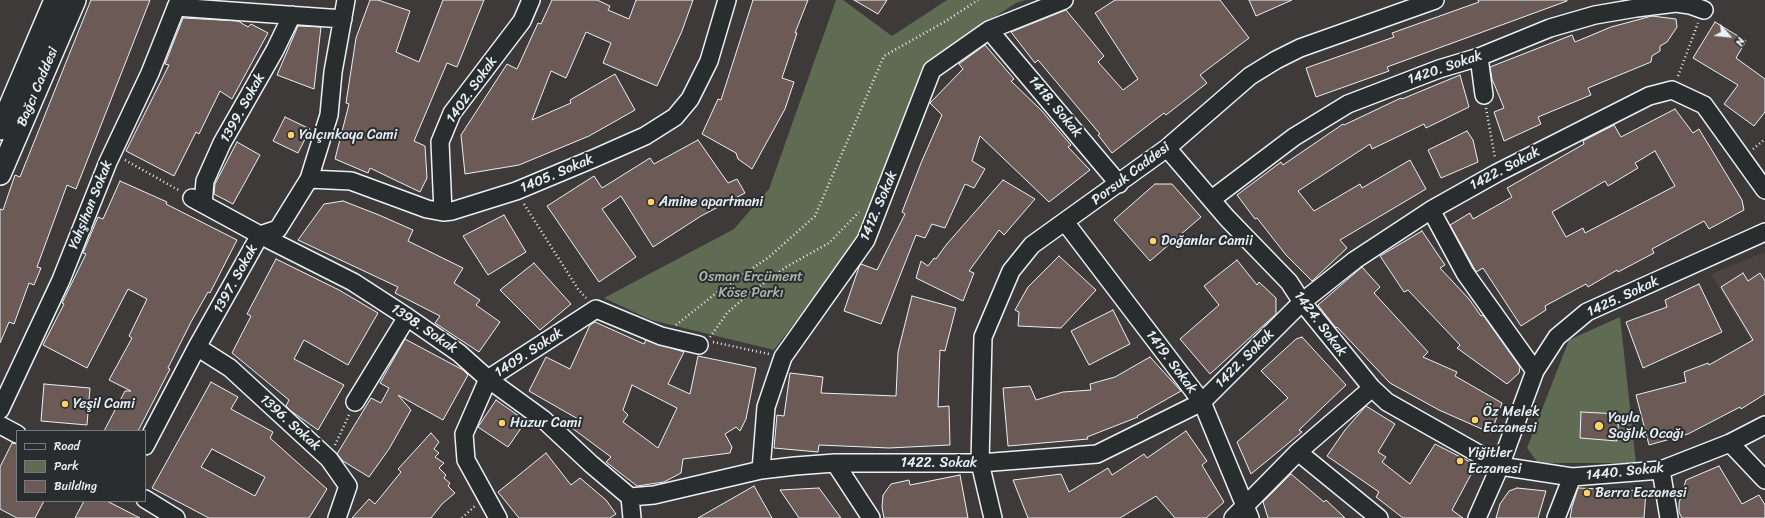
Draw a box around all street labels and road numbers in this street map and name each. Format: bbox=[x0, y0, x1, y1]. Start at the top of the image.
street label: Bağcı Caddesi bbox=[14, 45, 62, 129]
street label: 1420. Sokak bbox=[1406, 47, 1484, 89]
street label: 1402. Sokak bbox=[443, 54, 501, 126]
street label: 1399. Sokak bbox=[217, 70, 269, 146]
street label: 1418. Sokak bbox=[1025, 73, 1085, 141]
street label: Porsuk Caddesi bbox=[1089, 139, 1173, 209]
street label: 1422. Sokak bbox=[1467, 144, 1543, 194]
street label: 1405. Sokak bbox=[518, 151, 596, 197]
street label: Yahşihan Sokak bbox=[66, 158, 116, 252]
street label: 1412. Sokak bbox=[857, 168, 901, 244]
street label: 1397. Sokak bbox=[210, 242, 262, 316]
street label: 1425. Sokak bbox=[1585, 273, 1661, 321]
street label: 1424. Sokak bbox=[1290, 288, 1350, 360]
street label: 1398. Sokak bbox=[388, 301, 460, 357]
street label: 1409. Sokak bbox=[492, 325, 566, 381]
street label: 1422. Sokak bbox=[1212, 326, 1278, 392]
street label: 1419. Sokak bbox=[1142, 327, 1200, 397]
street label: 1396. Sokak bbox=[256, 391, 324, 455]
street label: 1422. Sokak bbox=[901, 455, 977, 471]
street label: 1440. Sokak bbox=[1585, 460, 1665, 484]

